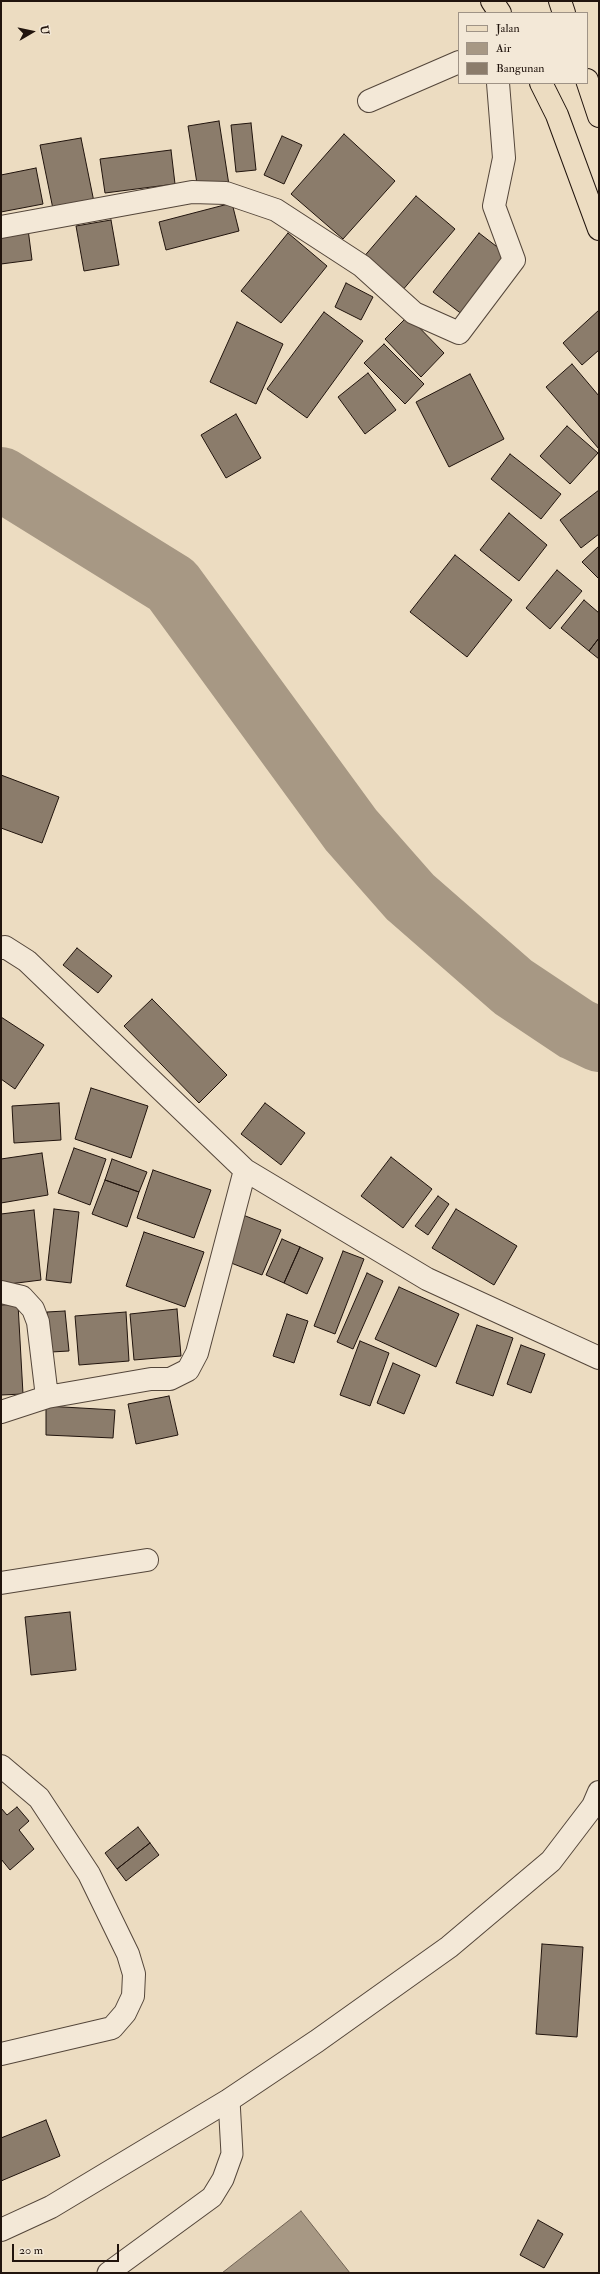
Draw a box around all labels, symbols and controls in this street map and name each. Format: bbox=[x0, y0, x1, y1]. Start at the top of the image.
north arrow bbox=[12, 12, 52, 52]
legend bbox=[458, 12, 588, 84]
text: Jalan bbox=[496, 21, 520, 36]
text: U bbox=[37, 24, 51, 36]
text: Air bbox=[496, 41, 511, 56]
text: Bangunan bbox=[496, 61, 545, 76]
scale bar bbox=[14, 2236, 121, 2262]
text: 20 m bbox=[19, 2243, 43, 2258]

